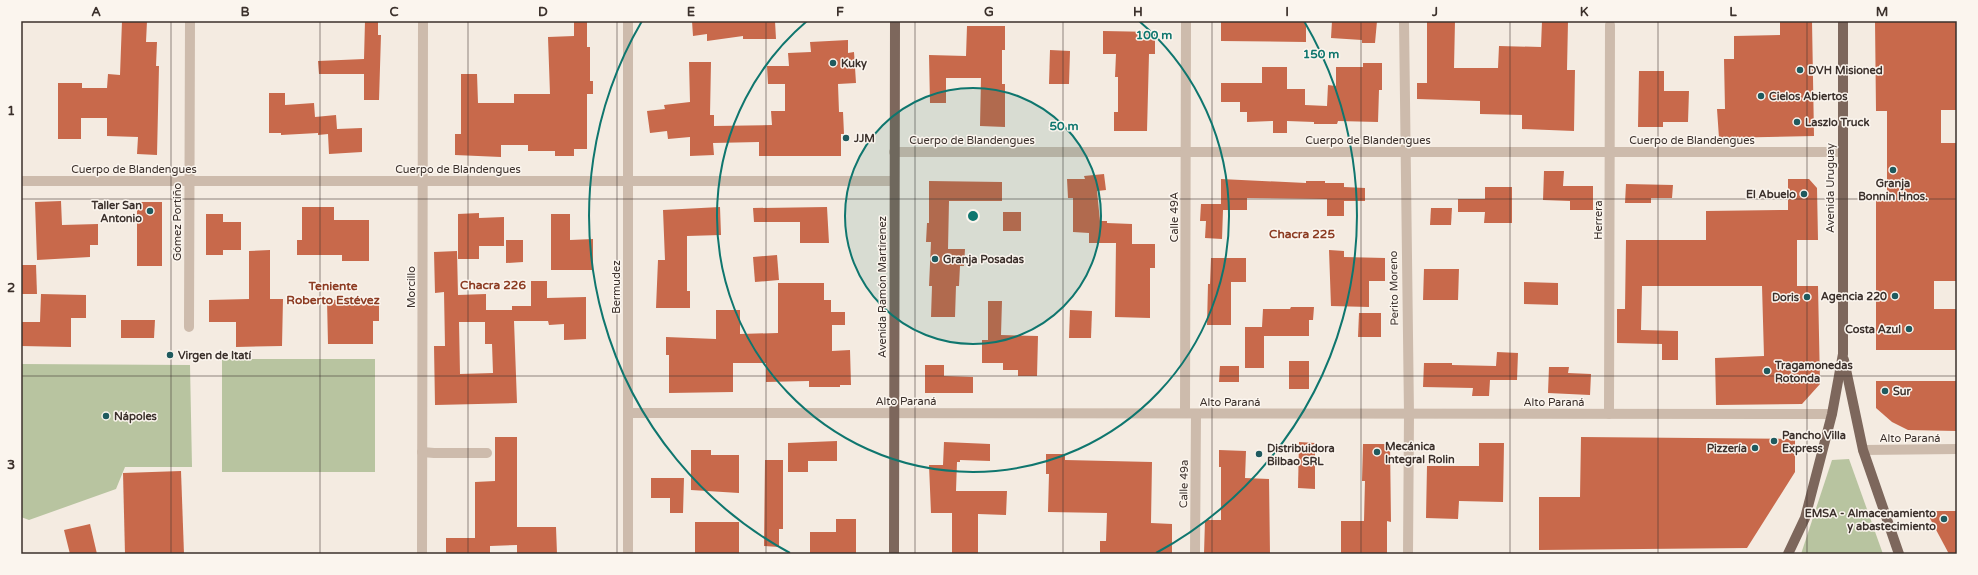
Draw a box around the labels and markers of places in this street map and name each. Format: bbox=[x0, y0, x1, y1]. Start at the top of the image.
place label: Kuky bbox=[841, 57, 867, 71]
marker: Kuky bbox=[828, 58, 838, 68]
place label: DVH Misioned bbox=[1808, 64, 1883, 77]
marker: DVH Misioned bbox=[1795, 65, 1805, 75]
place label: Cielos Abiertos bbox=[1769, 90, 1848, 103]
marker: Cielos Abiertos bbox=[1756, 91, 1766, 101]
place label: Laszlo Truck bbox=[1805, 116, 1869, 129]
marker: Laszlo Truck bbox=[1792, 117, 1802, 127]
place label: JJM bbox=[853, 132, 875, 145]
marker: JJM bbox=[841, 133, 851, 143]
marker: Granja Bonnin Hnos. bbox=[1888, 165, 1898, 175]
place label: Granja Bonnin Hnos. bbox=[1858, 177, 1928, 203]
place label: El Abuelo bbox=[1746, 188, 1796, 201]
marker: El Abuelo bbox=[1799, 189, 1809, 199]
place label: Taller San Antonio bbox=[91, 199, 142, 225]
marker: Taller San Antonio bbox=[145, 206, 155, 216]
centre of rings bbox=[966, 209, 980, 223]
place label: Granja Posadas bbox=[943, 253, 1025, 267]
marker: Granja Posadas bbox=[930, 254, 940, 264]
place label: Agencia 220 bbox=[1821, 290, 1887, 304]
place label: Doris bbox=[1772, 291, 1800, 304]
marker: Agencia 220 bbox=[1890, 291, 1900, 301]
marker: Doris bbox=[1802, 292, 1812, 302]
place label: Costa Azul bbox=[1845, 323, 1901, 336]
marker: Costa Azul bbox=[1904, 324, 1914, 334]
place label: Virgen de Itatí bbox=[178, 349, 252, 363]
marker: Virgen de Itatí bbox=[165, 350, 175, 360]
place label: Tragamonedas Rotonda bbox=[1774, 359, 1853, 385]
marker: Tragamonedas Rotonda bbox=[1762, 366, 1772, 376]
place label: Sur bbox=[1893, 385, 1911, 398]
marker: Sur bbox=[1880, 386, 1890, 396]
place label: Nápoles bbox=[114, 410, 158, 424]
marker: Nápoles bbox=[101, 411, 111, 421]
place label: Pancho Villa Express bbox=[1782, 429, 1846, 456]
marker: Pancho Villa Express bbox=[1769, 436, 1779, 446]
place label: Mecánica Integral Rolin bbox=[1385, 440, 1455, 467]
place label: Distribuidora Bilbao SRL bbox=[1267, 442, 1335, 468]
place label: Pizzería bbox=[1707, 442, 1747, 455]
marker: Pizzería bbox=[1750, 443, 1760, 453]
marker: Mecánica Integral Rolin bbox=[1372, 447, 1382, 457]
marker: Distribuidora Bilbao SRL bbox=[1254, 449, 1264, 459]
place label: EMSA - Almacenamiento y abastecimiento bbox=[1805, 507, 1936, 534]
marker: EMSA - Almacenamiento y abastecimiento bbox=[1939, 514, 1949, 524]

